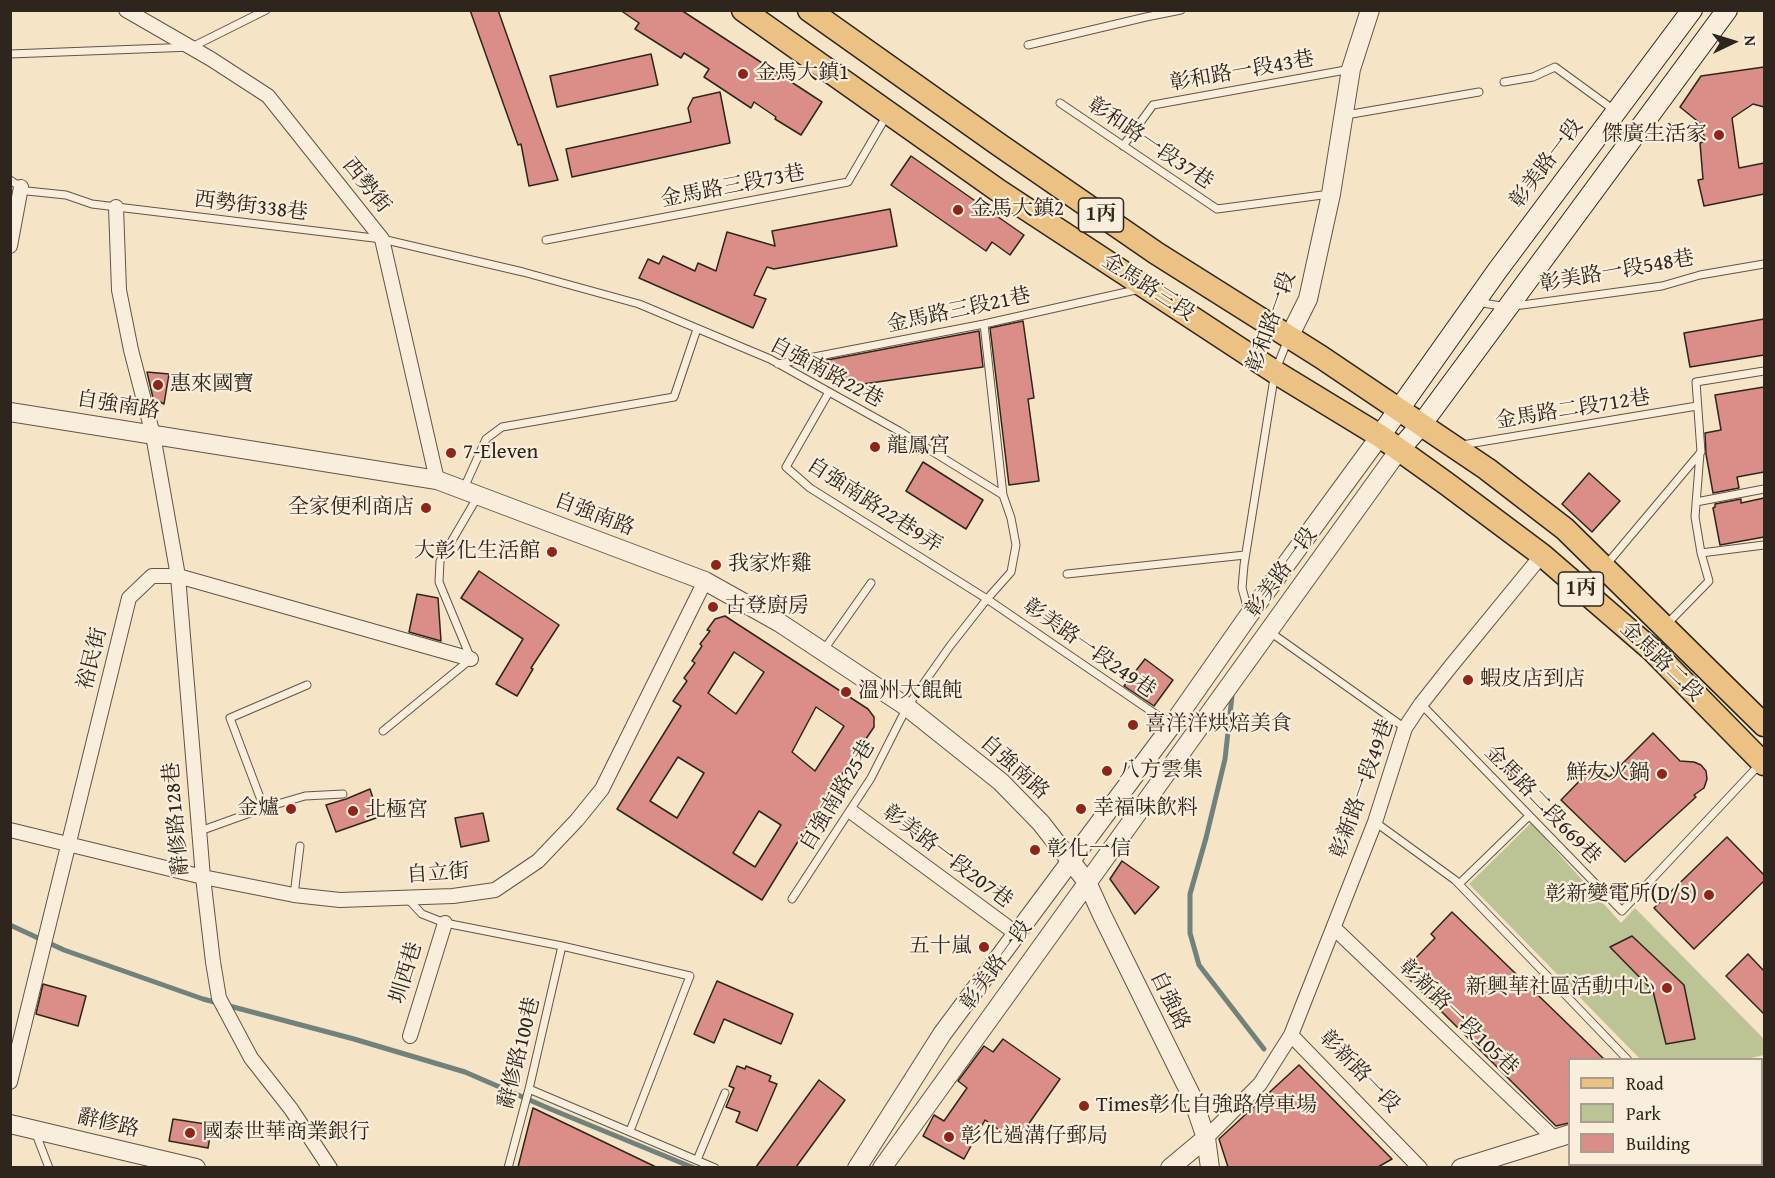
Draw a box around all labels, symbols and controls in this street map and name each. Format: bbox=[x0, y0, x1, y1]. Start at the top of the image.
north arrow bbox=[1703, 12, 1763, 72]
text: N bbox=[1739, 35, 1763, 47]
street label: 彰和路一段43巷 bbox=[1168, 47, 1316, 97]
place label: 金馬大鎮1 bbox=[755, 61, 849, 87]
marker: 金馬大鎮1 bbox=[736, 67, 750, 81]
street label: 彰和路一段37巷 bbox=[1082, 93, 1218, 195]
street label: 彰美路一段 bbox=[1505, 114, 1589, 214]
place label: 傑廣生活家 bbox=[1602, 122, 1707, 148]
marker: 傑廣生活家 bbox=[1712, 128, 1726, 142]
street label: 西勢街 bbox=[336, 154, 396, 218]
street label: 金馬路三段73巷 bbox=[659, 161, 807, 213]
street label: 西勢街338巷 bbox=[193, 188, 309, 226]
place label: 金馬大鎮2 bbox=[970, 197, 1064, 223]
road number: 1丙 bbox=[1078, 198, 1124, 232]
marker: 金馬大鎮2 bbox=[951, 203, 965, 217]
street label: 彰美路一段548巷 bbox=[1538, 246, 1696, 298]
street label: 金馬路三段 bbox=[1097, 249, 1199, 327]
street label: 彰和路一段 bbox=[1242, 268, 1302, 376]
street label: 金馬路三段21巷 bbox=[885, 283, 1033, 339]
street label: 自強南路22巷 bbox=[765, 332, 887, 414]
place label: 惠來國寶 bbox=[170, 372, 254, 398]
marker: 惠來國寶 bbox=[151, 378, 165, 392]
street label: 金馬路二段712巷 bbox=[1494, 385, 1652, 435]
street label: 自強南路 bbox=[75, 387, 161, 425]
place label: 龍鳳宮 bbox=[887, 434, 950, 460]
place label: 7-Eleven bbox=[463, 440, 538, 466]
marker: 龍鳳宮 bbox=[868, 440, 882, 454]
marker: 7-Eleven bbox=[444, 446, 458, 460]
street label: 自強南路22巷9弄 bbox=[802, 453, 946, 559]
street label: 自強南路 bbox=[550, 488, 638, 542]
place label: 全家便利商店 bbox=[288, 495, 414, 521]
marker: 全家便利商店 bbox=[419, 501, 433, 515]
street label: 彰美路一段 bbox=[1241, 523, 1323, 623]
place label: 大彰化生活館 bbox=[414, 539, 540, 565]
marker: 大彰化生活館 bbox=[545, 545, 559, 559]
place label: 我家炸雞 bbox=[728, 552, 812, 578]
marker: 我家炸雞 bbox=[709, 558, 723, 572]
road number: 1丙 bbox=[1558, 572, 1604, 606]
place label: 古登廚房 bbox=[725, 594, 809, 620]
street label: 彰美路一段249巷 bbox=[1018, 594, 1160, 704]
marker: 古登廚房 bbox=[706, 600, 720, 614]
street label: 金馬路二段 bbox=[1614, 616, 1708, 708]
street label: 裕民街 bbox=[73, 625, 113, 693]
place label: 蝦皮店到店 bbox=[1480, 667, 1585, 693]
marker: 蝦皮店到店 bbox=[1461, 673, 1475, 687]
place label: 溫州大餛飩 bbox=[858, 679, 963, 705]
marker: 溫州大餛飩 bbox=[839, 685, 853, 699]
place label: 喜洋洋烘焙美食 bbox=[1145, 712, 1292, 738]
street label: 彰新路一段49巷 bbox=[1326, 716, 1400, 862]
marker: 喜洋洋烘焙美食 bbox=[1126, 718, 1140, 732]
street label: 自強南路 bbox=[974, 731, 1054, 805]
street label: 自強南路25巷 bbox=[795, 736, 881, 856]
street label: 金馬路二段669巷 bbox=[1479, 740, 1605, 870]
place label: 八方雲集 bbox=[1119, 758, 1203, 784]
street label: 辭修路128巷 bbox=[159, 761, 195, 877]
place label: 鮮友火鍋 bbox=[1566, 761, 1650, 787]
marker: 八方雲集 bbox=[1100, 764, 1114, 778]
marker: 鮮友火鍋 bbox=[1655, 767, 1669, 781]
place label: 金爐 bbox=[237, 796, 279, 822]
place label: 幸福味飲料 bbox=[1093, 796, 1198, 822]
place label: 北極宮 bbox=[365, 798, 428, 824]
street label: 彰美路一段207巷 bbox=[877, 800, 1017, 914]
marker: 金爐 bbox=[284, 802, 298, 816]
marker: 幸福味飲料 bbox=[1074, 802, 1088, 816]
marker: 北極宮 bbox=[346, 804, 360, 818]
place label: 彰化一信 bbox=[1047, 837, 1131, 863]
marker: 彰化一信 bbox=[1028, 843, 1042, 857]
street label: 自立街 bbox=[406, 859, 470, 889]
place label: 彰新變電所(D/S) bbox=[1546, 882, 1697, 908]
marker: 彰新變電所(D/S) bbox=[1702, 888, 1716, 902]
street label: 彰美路一段 bbox=[956, 916, 1038, 1016]
place label: 五十嵐 bbox=[909, 934, 972, 960]
street label: 圳西巷 bbox=[386, 939, 428, 1007]
marker: 五十嵐 bbox=[977, 940, 991, 954]
street label: 彰新路一段105巷 bbox=[1393, 955, 1523, 1081]
street label: 自強路 bbox=[1144, 967, 1194, 1035]
place label: 新興華社區活動中心 bbox=[1466, 975, 1655, 1001]
marker: 新興華社區活動中心 bbox=[1660, 981, 1674, 995]
street label: 辭修路100巷 bbox=[494, 994, 546, 1112]
street label: 彰新路一段 bbox=[1313, 1025, 1405, 1119]
legend bbox=[1568, 1058, 1763, 1166]
text: Road bbox=[1626, 1070, 1664, 1097]
place label: Times彰化自強路停車場 bbox=[1096, 1093, 1317, 1119]
marker: Times彰化自強路停車場 bbox=[1077, 1099, 1091, 1113]
text: Park bbox=[1626, 1100, 1661, 1127]
street label: 辭修路 bbox=[74, 1105, 142, 1143]
place label: 國泰世華商業銀行 bbox=[202, 1120, 370, 1146]
place label: 彰化過溝仔郵局 bbox=[961, 1124, 1108, 1150]
marker: 國泰世華商業銀行 bbox=[183, 1126, 197, 1140]
marker: 彰化過溝仔郵局 bbox=[942, 1130, 956, 1144]
text: Building bbox=[1626, 1130, 1690, 1157]

